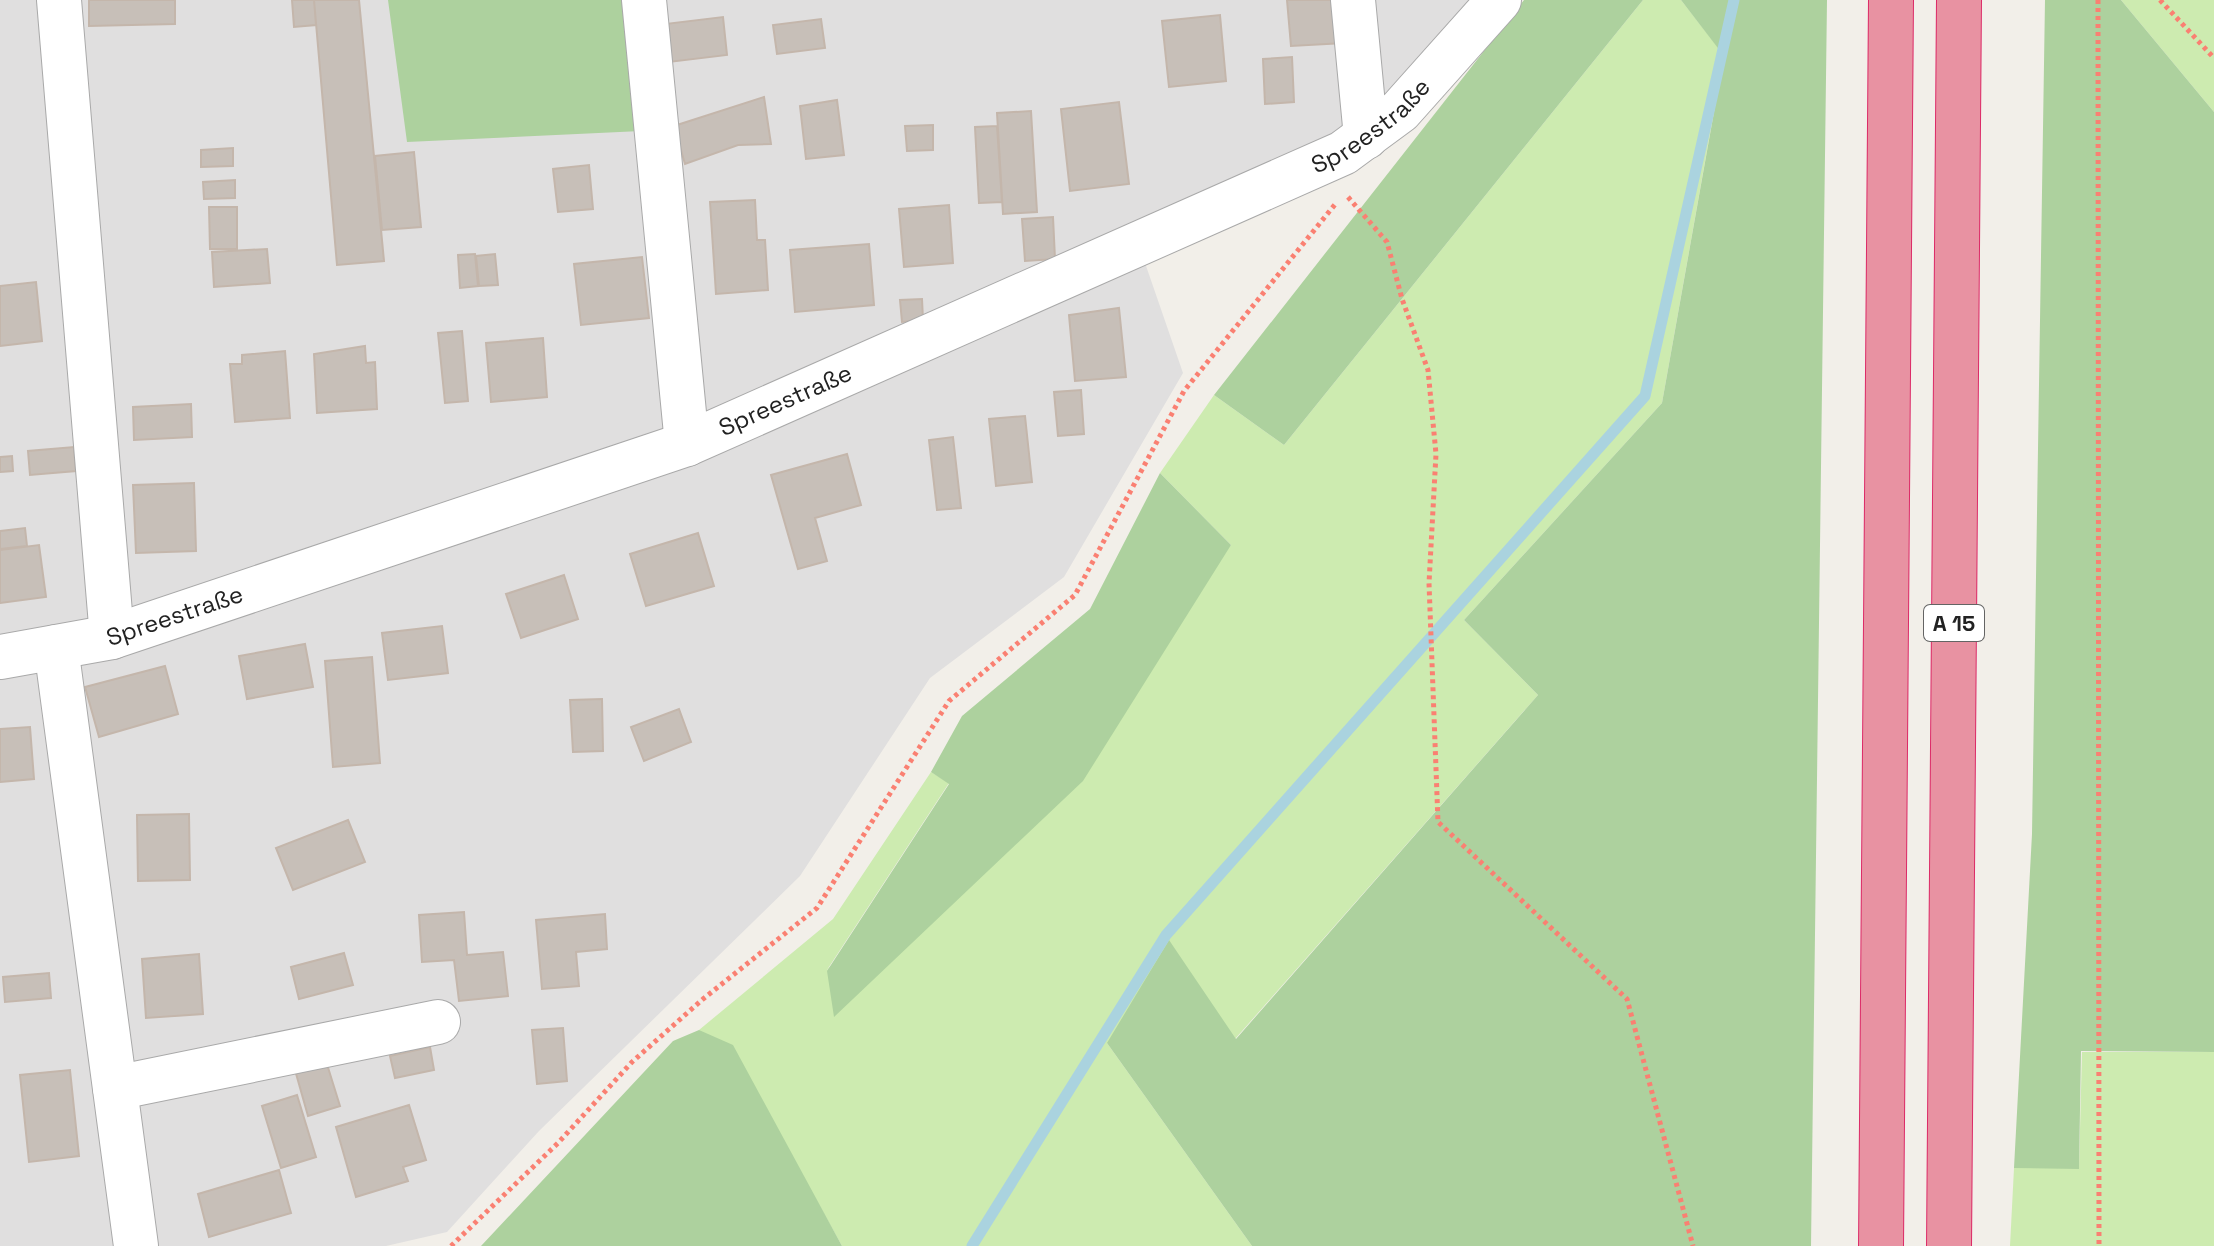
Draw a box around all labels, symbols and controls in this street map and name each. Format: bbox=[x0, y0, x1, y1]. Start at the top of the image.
street label: Spreestraße bbox=[1306, 72, 1437, 180]
street label: Spreestraße bbox=[714, 357, 857, 443]
street label: Spreestraße bbox=[102, 578, 247, 653]
road number: A 15 bbox=[1924, 605, 1984, 641]

